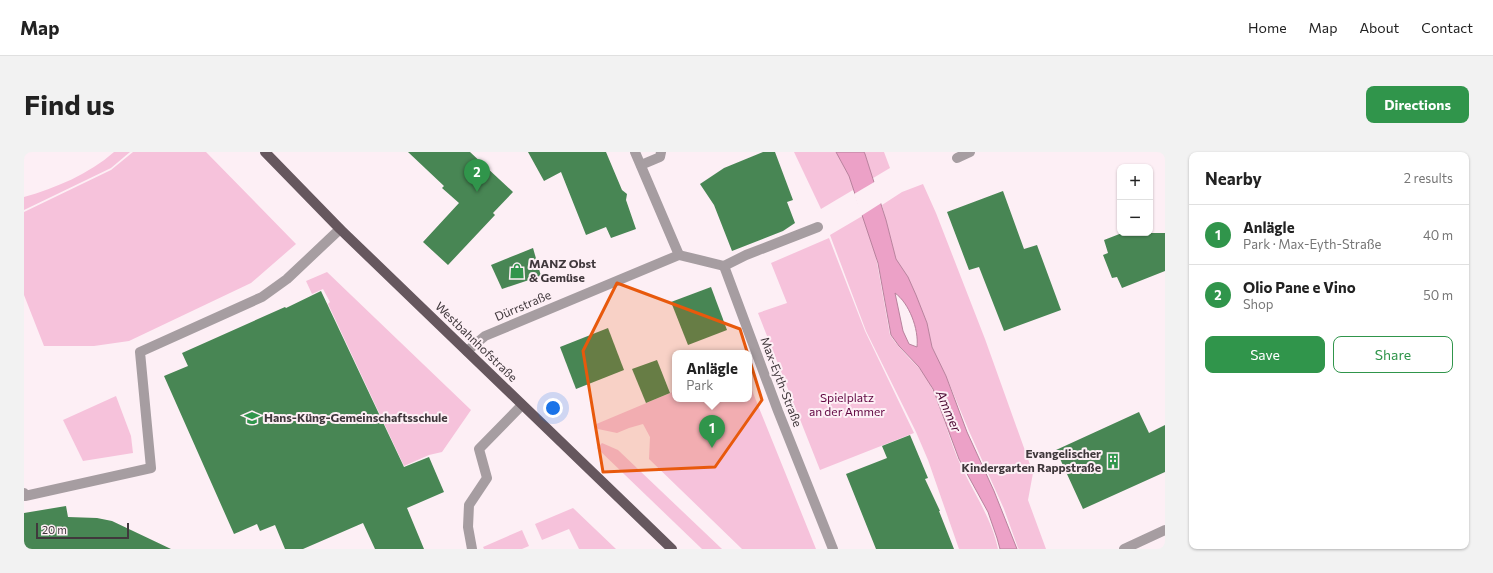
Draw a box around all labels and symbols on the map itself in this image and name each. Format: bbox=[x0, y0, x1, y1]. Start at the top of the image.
pin: 2 bbox=[464, 159, 490, 192]
place label: MANZ Obst & Gemüse bbox=[529, 256, 596, 284]
shop icon: MANZ Obst & Gemüse bbox=[508, 262, 526, 280]
street label: Dürrstraße bbox=[492, 287, 553, 323]
street label: Westbahnhofstraße bbox=[433, 299, 521, 384]
street label: Max-Eyth-Straße bbox=[758, 335, 806, 429]
water label: Ammer bbox=[933, 387, 965, 435]
park label: Spielplatz an der Ammer bbox=[809, 390, 885, 418]
your location bbox=[543, 398, 563, 418]
school or university icon: Hans-Küng-Gemeinschaftsschule bbox=[243, 409, 261, 427]
place label: Hans-Küng-Gemeinschaftsschule bbox=[264, 410, 448, 424]
pin: 1 bbox=[699, 415, 725, 448]
place label: Evangelischer Kindergarten Rappstraße bbox=[962, 446, 1101, 474]
building icon: Evangelischer Kindergarten Rappstraße bbox=[1104, 452, 1122, 470]
scale bar bbox=[36, 521, 129, 540]

